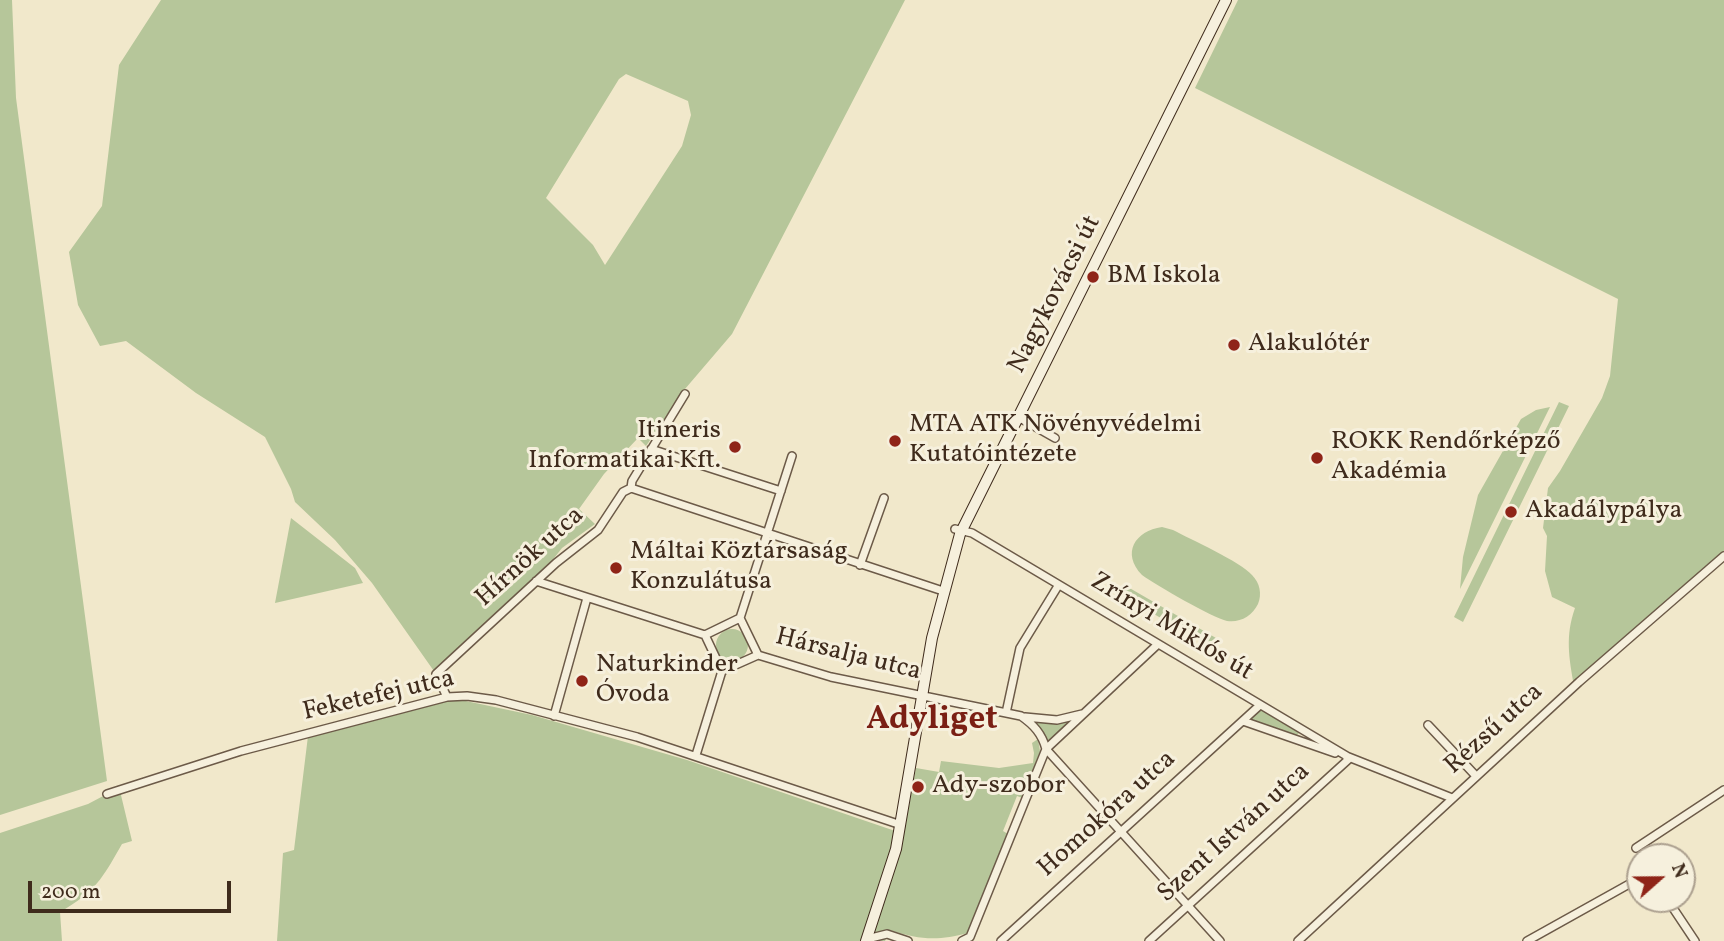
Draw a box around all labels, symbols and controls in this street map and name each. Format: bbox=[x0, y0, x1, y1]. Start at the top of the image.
street label: Nagykovácsi út bbox=[1003, 211, 1109, 379]
place label: BM Iskola bbox=[1107, 261, 1221, 293]
marker: BM Iskola bbox=[1085, 269, 1101, 285]
place label: Alakulótér bbox=[1248, 329, 1370, 361]
marker: Alakulótér bbox=[1226, 337, 1242, 353]
place label: MTA ATK Növényvédelmi Kutatóintézete bbox=[909, 410, 1201, 472]
place label: Itineris Informatikai Kft. bbox=[528, 416, 721, 478]
place label: ROKK Rendőrképző Akadémia bbox=[1331, 427, 1561, 488]
marker: MTA ATK Növényvédelmi Kutatóintézete bbox=[887, 433, 903, 449]
marker: Itineris Informatikai Kft. bbox=[727, 439, 743, 455]
marker: ROKK Rendőrképző Akadémia bbox=[1309, 450, 1325, 466]
place label: Akadálypálya bbox=[1525, 496, 1683, 528]
street label: Hírnök utca bbox=[470, 501, 592, 615]
marker: Akadálypálya bbox=[1503, 504, 1519, 520]
place label: Máltai Köztársaság Konzulátusa bbox=[630, 537, 848, 598]
marker: Máltai Köztársaság Konzulátusa bbox=[608, 560, 624, 576]
street label: Zrínyi Miklós út bbox=[1084, 567, 1258, 689]
street label: Hársalja utca bbox=[772, 623, 924, 689]
place label: Naturkinder Óvoda bbox=[596, 650, 738, 712]
street label: Feketefej utca bbox=[300, 664, 458, 730]
marker: Naturkinder Óvoda bbox=[574, 673, 590, 689]
street label: Rézsű utca bbox=[1439, 678, 1551, 782]
district label: Adyliget bbox=[866, 702, 998, 742]
street label: Homokóra utca bbox=[1033, 745, 1183, 885]
street label: Szent István utca bbox=[1152, 757, 1318, 911]
place label: Ady-szobor bbox=[932, 771, 1065, 803]
marker: Ady-szobor bbox=[910, 779, 926, 795]
north arrow bbox=[1626, 843, 1696, 913]
text: N bbox=[1664, 860, 1693, 882]
scale bar bbox=[32, 867, 234, 911]
text: 200 m bbox=[41, 878, 101, 907]

